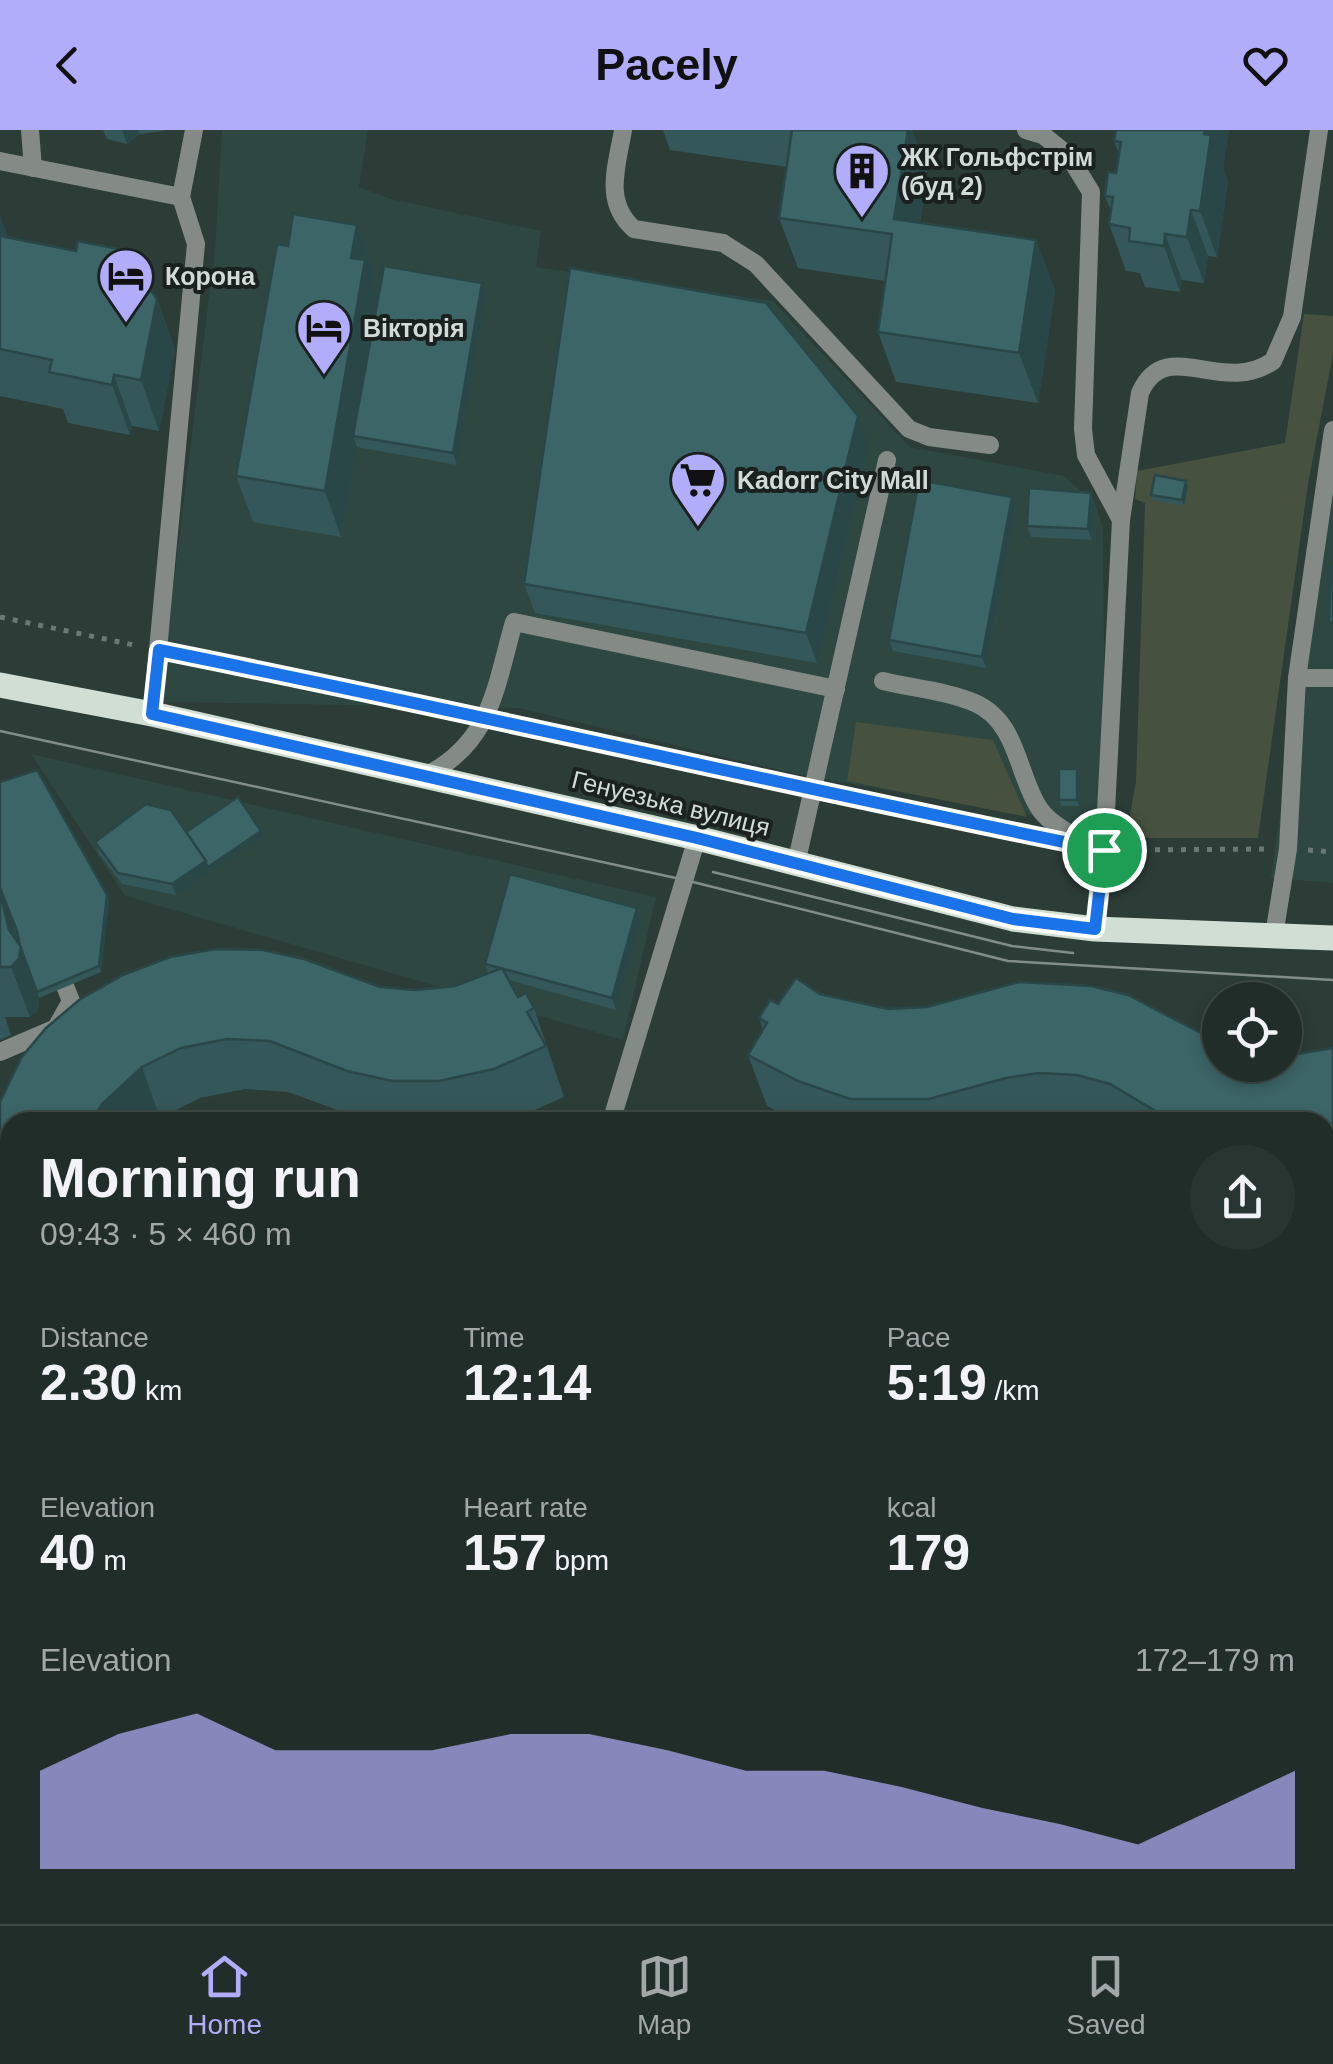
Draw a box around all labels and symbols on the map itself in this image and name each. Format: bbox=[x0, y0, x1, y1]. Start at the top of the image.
building icon: ЖК Гольфстрім (буд 2) bbox=[832, 141, 892, 220]
place label: ЖК Гольфстрім (буд 2) bbox=[900, 143, 1093, 200]
hotel icon: Корона bbox=[96, 246, 156, 325]
place label: Корона bbox=[165, 262, 256, 290]
hotel icon: Вікторія bbox=[294, 298, 354, 377]
place label: Вікторія bbox=[363, 314, 465, 342]
supermarket icon: Kadorr City Mall bbox=[668, 450, 728, 529]
place label: Kadorr City Mall bbox=[737, 466, 929, 494]
street label: Генуезька вулиця bbox=[569, 765, 773, 841]
pin bbox=[1062, 808, 1147, 893]

